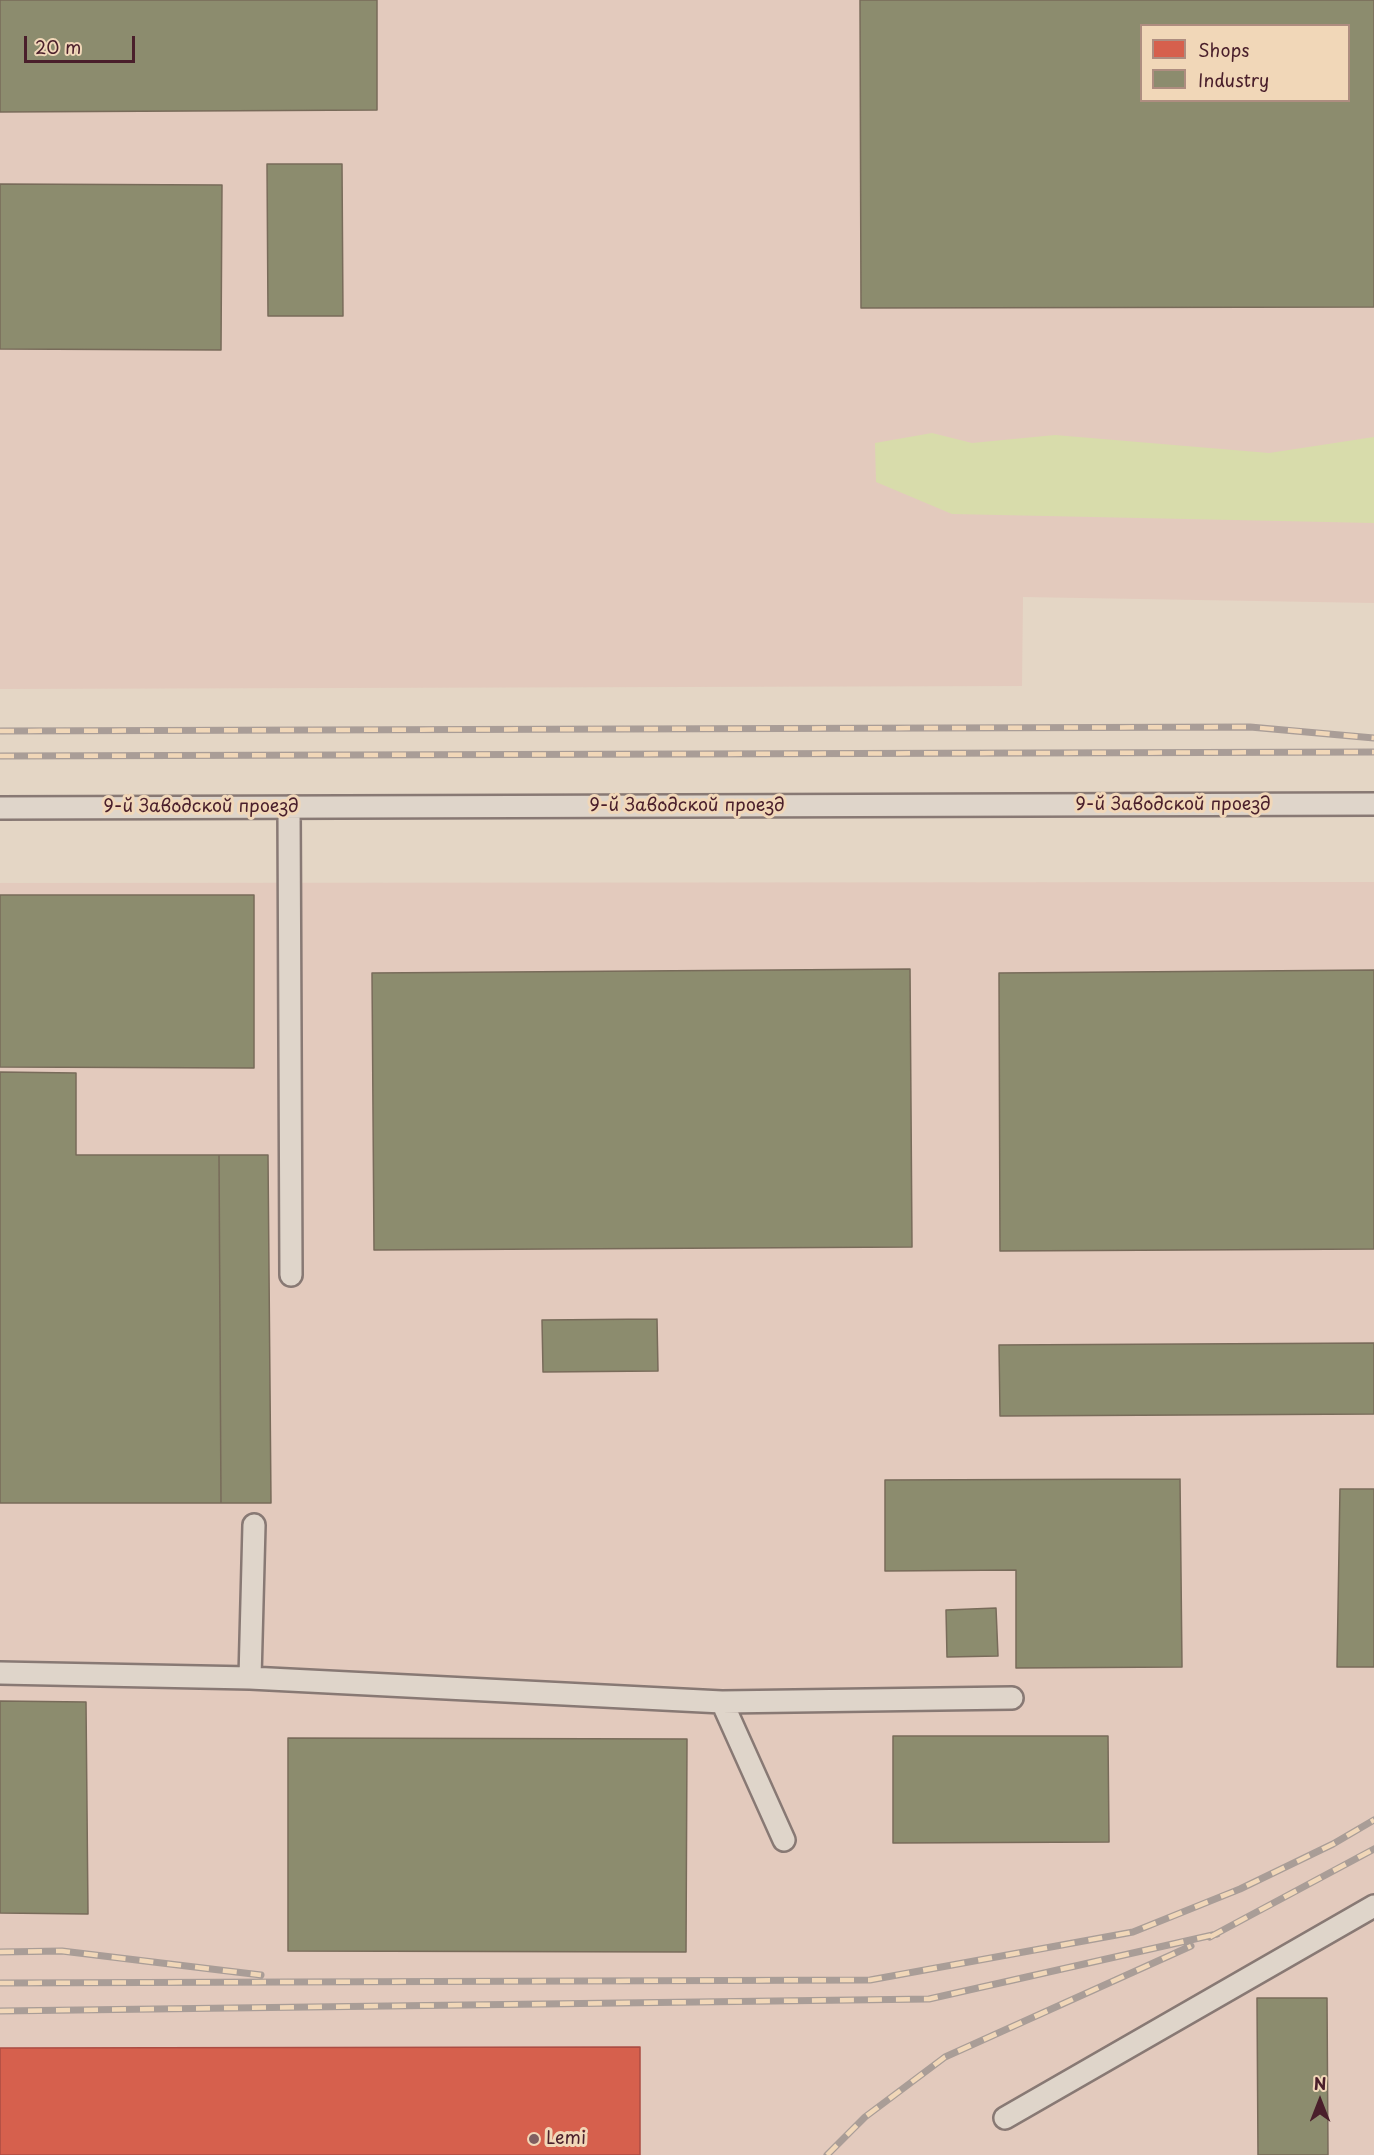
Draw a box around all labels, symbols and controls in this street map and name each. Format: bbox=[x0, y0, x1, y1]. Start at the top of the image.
scale bar bbox=[27, 24, 138, 62]
legend bbox=[1140, 24, 1350, 102]
text: 20 m bbox=[35, 33, 81, 60]
text: Shops bbox=[1198, 36, 1249, 63]
text: Industry bbox=[1198, 66, 1269, 93]
street label: 9-й Заводской проезд bbox=[1075, 794, 1271, 816]
street label: 9-й Заводской проезд bbox=[589, 795, 785, 817]
street label: 9-й Заводской проезд bbox=[103, 796, 299, 818]
north arrow bbox=[1290, 2071, 1350, 2131]
text: N bbox=[1314, 2071, 1326, 2095]
place label: Lemi bbox=[546, 2128, 586, 2150]
marker: Lemi bbox=[527, 2132, 541, 2146]

